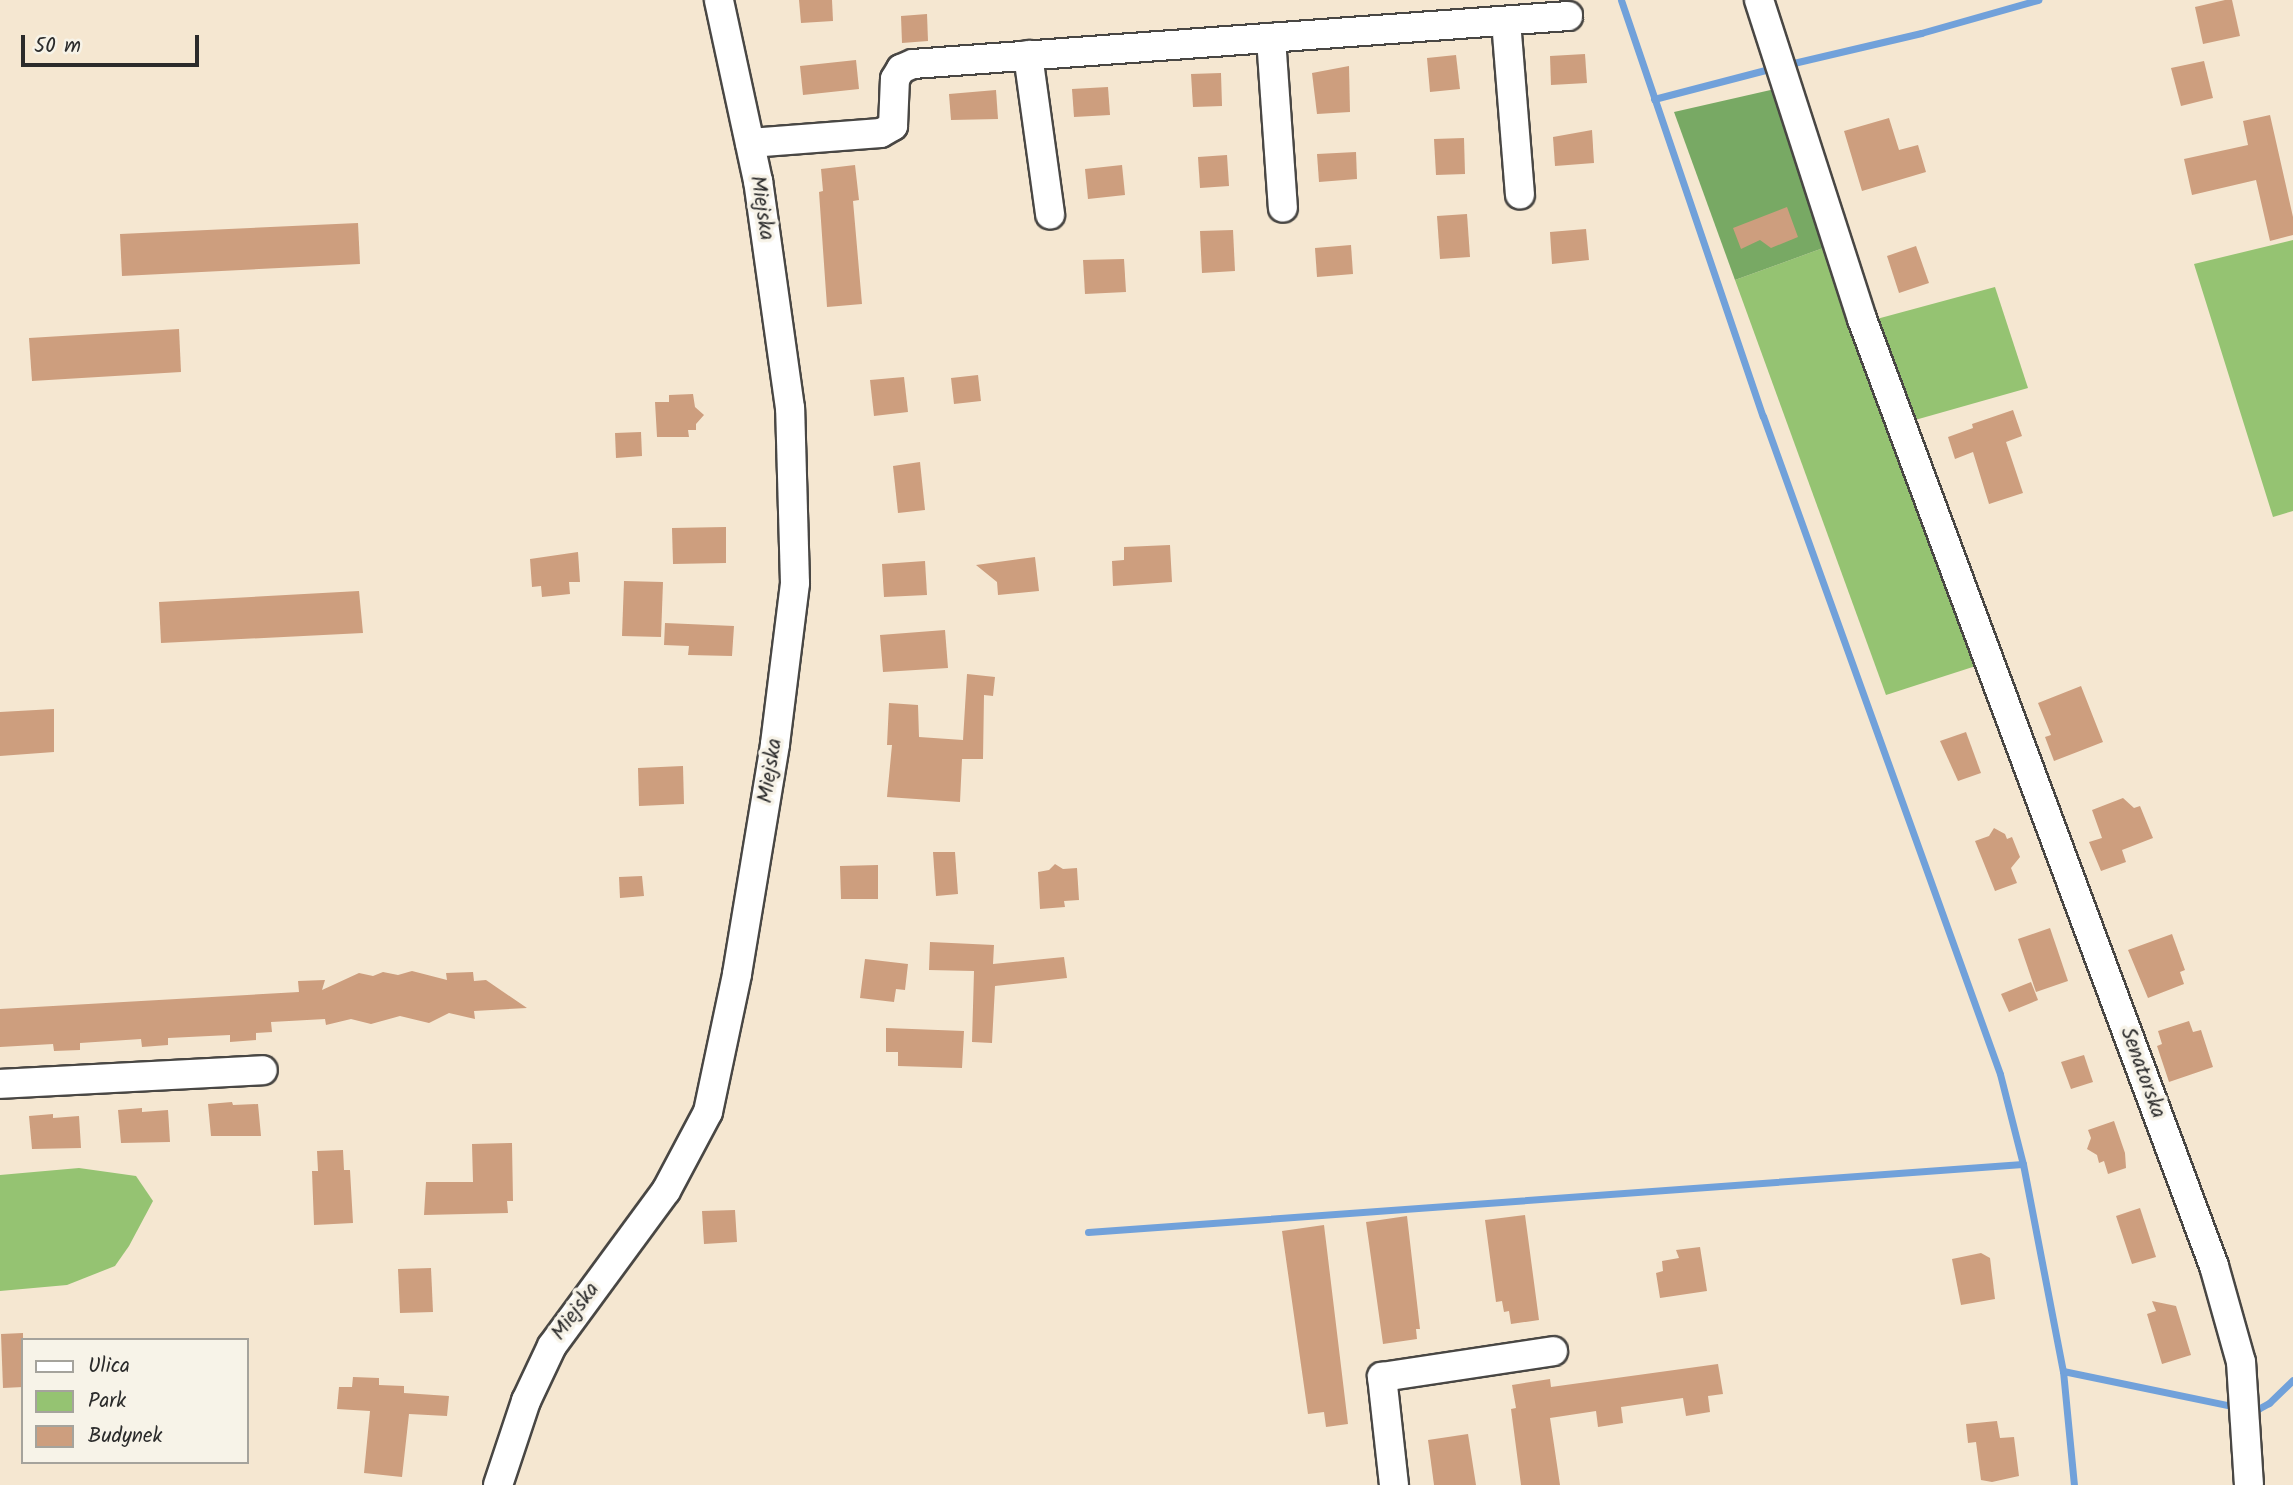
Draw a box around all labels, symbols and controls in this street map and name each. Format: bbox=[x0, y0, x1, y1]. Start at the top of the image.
scale bar bbox=[24, 21, 203, 65]
text: 50 m bbox=[34, 30, 81, 63]
street label: Miejska bbox=[743, 174, 779, 242]
street label: Miejska bbox=[753, 737, 789, 805]
street label: Senatorska bbox=[2114, 1024, 2170, 1122]
street label: Miejska bbox=[547, 1278, 605, 1346]
legend bbox=[21, 1338, 248, 1464]
text: Ulica bbox=[88, 1350, 130, 1383]
text: Park bbox=[88, 1385, 126, 1418]
text: Budynek bbox=[88, 1420, 162, 1453]

